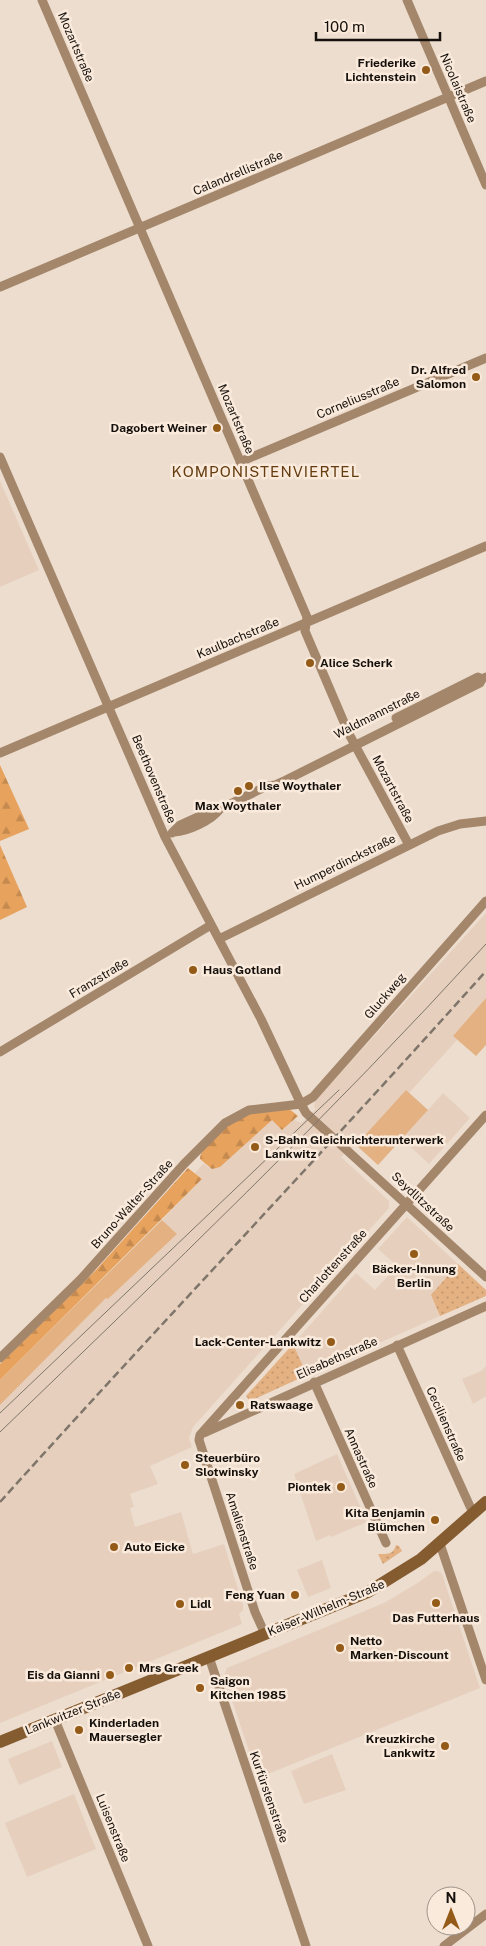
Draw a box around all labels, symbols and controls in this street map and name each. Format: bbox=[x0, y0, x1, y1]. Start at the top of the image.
street label: Mozartstraße bbox=[55, 10, 97, 84]
scale bar bbox=[316, 10, 440, 42]
text: 100 m bbox=[324, 18, 365, 35]
street label: Nicolaistraße bbox=[437, 51, 479, 125]
place label: Friederike Lichtenstein bbox=[345, 56, 416, 84]
marker: Friederike Lichtenstein bbox=[420, 64, 432, 76]
street label: Calandrellistraße bbox=[191, 148, 285, 198]
place label: Dr. Alfred Salomon bbox=[411, 363, 466, 391]
marker: Dr. Alfred Salomon bbox=[470, 371, 482, 383]
street label: Corneliusstraße bbox=[314, 374, 402, 422]
street label: Mozartstraße bbox=[215, 382, 257, 456]
place label: Dagobert Weiner bbox=[111, 421, 207, 435]
marker: Dagobert Weiner bbox=[211, 422, 223, 434]
district label: KOMPONISTENVIERTEL bbox=[172, 463, 360, 480]
street label: Kaulbachstraße bbox=[195, 614, 281, 662]
place label: Alice Scherk bbox=[320, 656, 393, 670]
marker: Alice Scherk bbox=[304, 657, 316, 669]
street label: Waldmannstraße bbox=[332, 686, 422, 742]
street label: Beethovenstraße bbox=[129, 733, 179, 826]
street label: Mozartstraße bbox=[369, 753, 417, 825]
place label: Ilse Woythaler bbox=[259, 779, 341, 793]
marker: Ilse Woythaler bbox=[243, 780, 255, 792]
marker: Max Woythaler bbox=[232, 785, 244, 797]
place label: Max Woythaler bbox=[195, 799, 281, 813]
street label: Humperdinckstraße bbox=[292, 831, 398, 893]
street label: Franzstraße bbox=[67, 955, 131, 1001]
place label: Haus Gotland bbox=[203, 963, 281, 977]
marker: Haus Gotland bbox=[187, 964, 199, 976]
street label: Gluckweg bbox=[361, 970, 409, 1022]
place label: S-Bahn Gleichrichterunterwerk Lankwitz bbox=[265, 1133, 444, 1161]
marker: S-Bahn Gleichrichterunterwerk Lankwitz bbox=[249, 1141, 261, 1153]
street label: Bruno-Walter-Straße bbox=[88, 1156, 176, 1251]
street label: Seydlitzstraße bbox=[389, 1169, 457, 1235]
street label: Charlottenstraße bbox=[296, 1226, 370, 1306]
marker: Bäcker-Innung Berlin bbox=[408, 1248, 420, 1260]
place label: Bäcker-Innung Berlin bbox=[372, 1262, 457, 1290]
street label: Elisabethstraße bbox=[294, 1334, 380, 1382]
place label: Lack-Center-Lankwitz bbox=[195, 1335, 321, 1349]
marker: Lack-Center-Lankwitz bbox=[325, 1336, 337, 1348]
street label: Cecilienstraße bbox=[423, 1384, 469, 1464]
place label: Ratswaage bbox=[250, 1398, 313, 1412]
marker: Ratswaage bbox=[234, 1399, 246, 1411]
street label: Annastraße bbox=[341, 1426, 381, 1490]
place label: Steuerbüro Slotwinsky bbox=[195, 1451, 260, 1479]
marker: Steuerbüro Slotwinsky bbox=[179, 1459, 191, 1471]
place label: Piontek bbox=[287, 1480, 331, 1494]
marker: Piontek bbox=[335, 1481, 347, 1493]
street label: Amalienstraße bbox=[223, 1490, 261, 1572]
place label: Kita Benjamin Blümchen bbox=[345, 1506, 425, 1534]
marker: Kita Benjamin Blümchen bbox=[429, 1514, 441, 1526]
place label: Auto Eicke bbox=[124, 1540, 185, 1554]
marker: Auto Eicke bbox=[108, 1541, 120, 1553]
street label: Kaiser-Wilhelm-Straße bbox=[265, 1577, 387, 1639]
place label: Feng Yuan bbox=[225, 1588, 285, 1602]
marker: Feng Yuan bbox=[289, 1589, 301, 1601]
place label: Lidl bbox=[190, 1597, 211, 1611]
marker: Das Futterhaus bbox=[430, 1597, 442, 1609]
marker: Lidl bbox=[174, 1598, 186, 1610]
place label: Das Futterhaus bbox=[392, 1611, 480, 1625]
place label: Netto Marken-Discount bbox=[350, 1634, 449, 1662]
marker: Netto Marken-Discount bbox=[334, 1642, 346, 1654]
place label: Mrs Greek bbox=[139, 1661, 199, 1675]
marker: Mrs Greek bbox=[123, 1662, 135, 1674]
place label: Eis da Gianni bbox=[27, 1668, 100, 1682]
marker: Eis da Gianni bbox=[104, 1669, 116, 1681]
place label: Saigon Kitchen 1985 bbox=[210, 1674, 286, 1702]
marker: Saigon Kitchen 1985 bbox=[194, 1682, 206, 1694]
street label: Lankwitzer Straße bbox=[23, 1686, 123, 1738]
place label: Kinderladen Mauersegler bbox=[89, 1716, 162, 1744]
marker: Kinderladen Mauersegler bbox=[73, 1724, 85, 1736]
place label: Kreuzkirche Lankwitz bbox=[366, 1732, 435, 1760]
marker: Kreuzkirche Lankwitz bbox=[439, 1740, 451, 1752]
street label: Kurfürstenstraße bbox=[247, 1749, 291, 1845]
street label: Luisenstraße bbox=[93, 1792, 133, 1864]
north arrow bbox=[426, 1886, 476, 1936]
text: N bbox=[446, 1890, 456, 1906]

